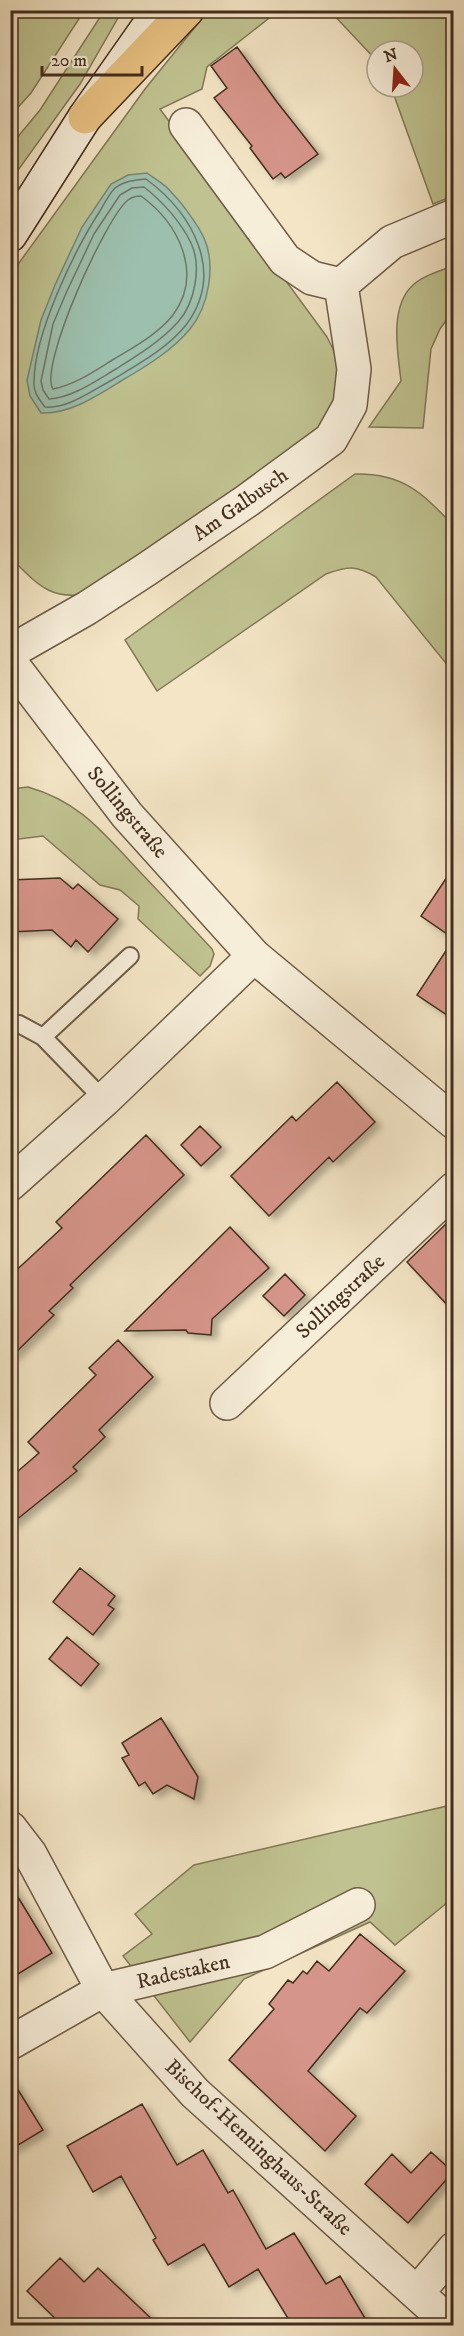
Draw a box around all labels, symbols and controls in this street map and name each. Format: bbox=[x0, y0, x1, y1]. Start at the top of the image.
scale bar bbox=[42, 39, 142, 77]
north arrow bbox=[365, 39, 425, 99]
text: N bbox=[382, 44, 400, 67]
text: 20 m bbox=[51, 50, 87, 72]
street label: Am Galbusch bbox=[188, 462, 293, 547]
street label: Sollingstraße bbox=[81, 761, 173, 864]
street label: Sollingstraße bbox=[291, 1249, 391, 1345]
street label: Radestaken bbox=[134, 1949, 232, 1995]
street label: Bischof-Henninghaus-Straße bbox=[159, 2054, 358, 2242]

